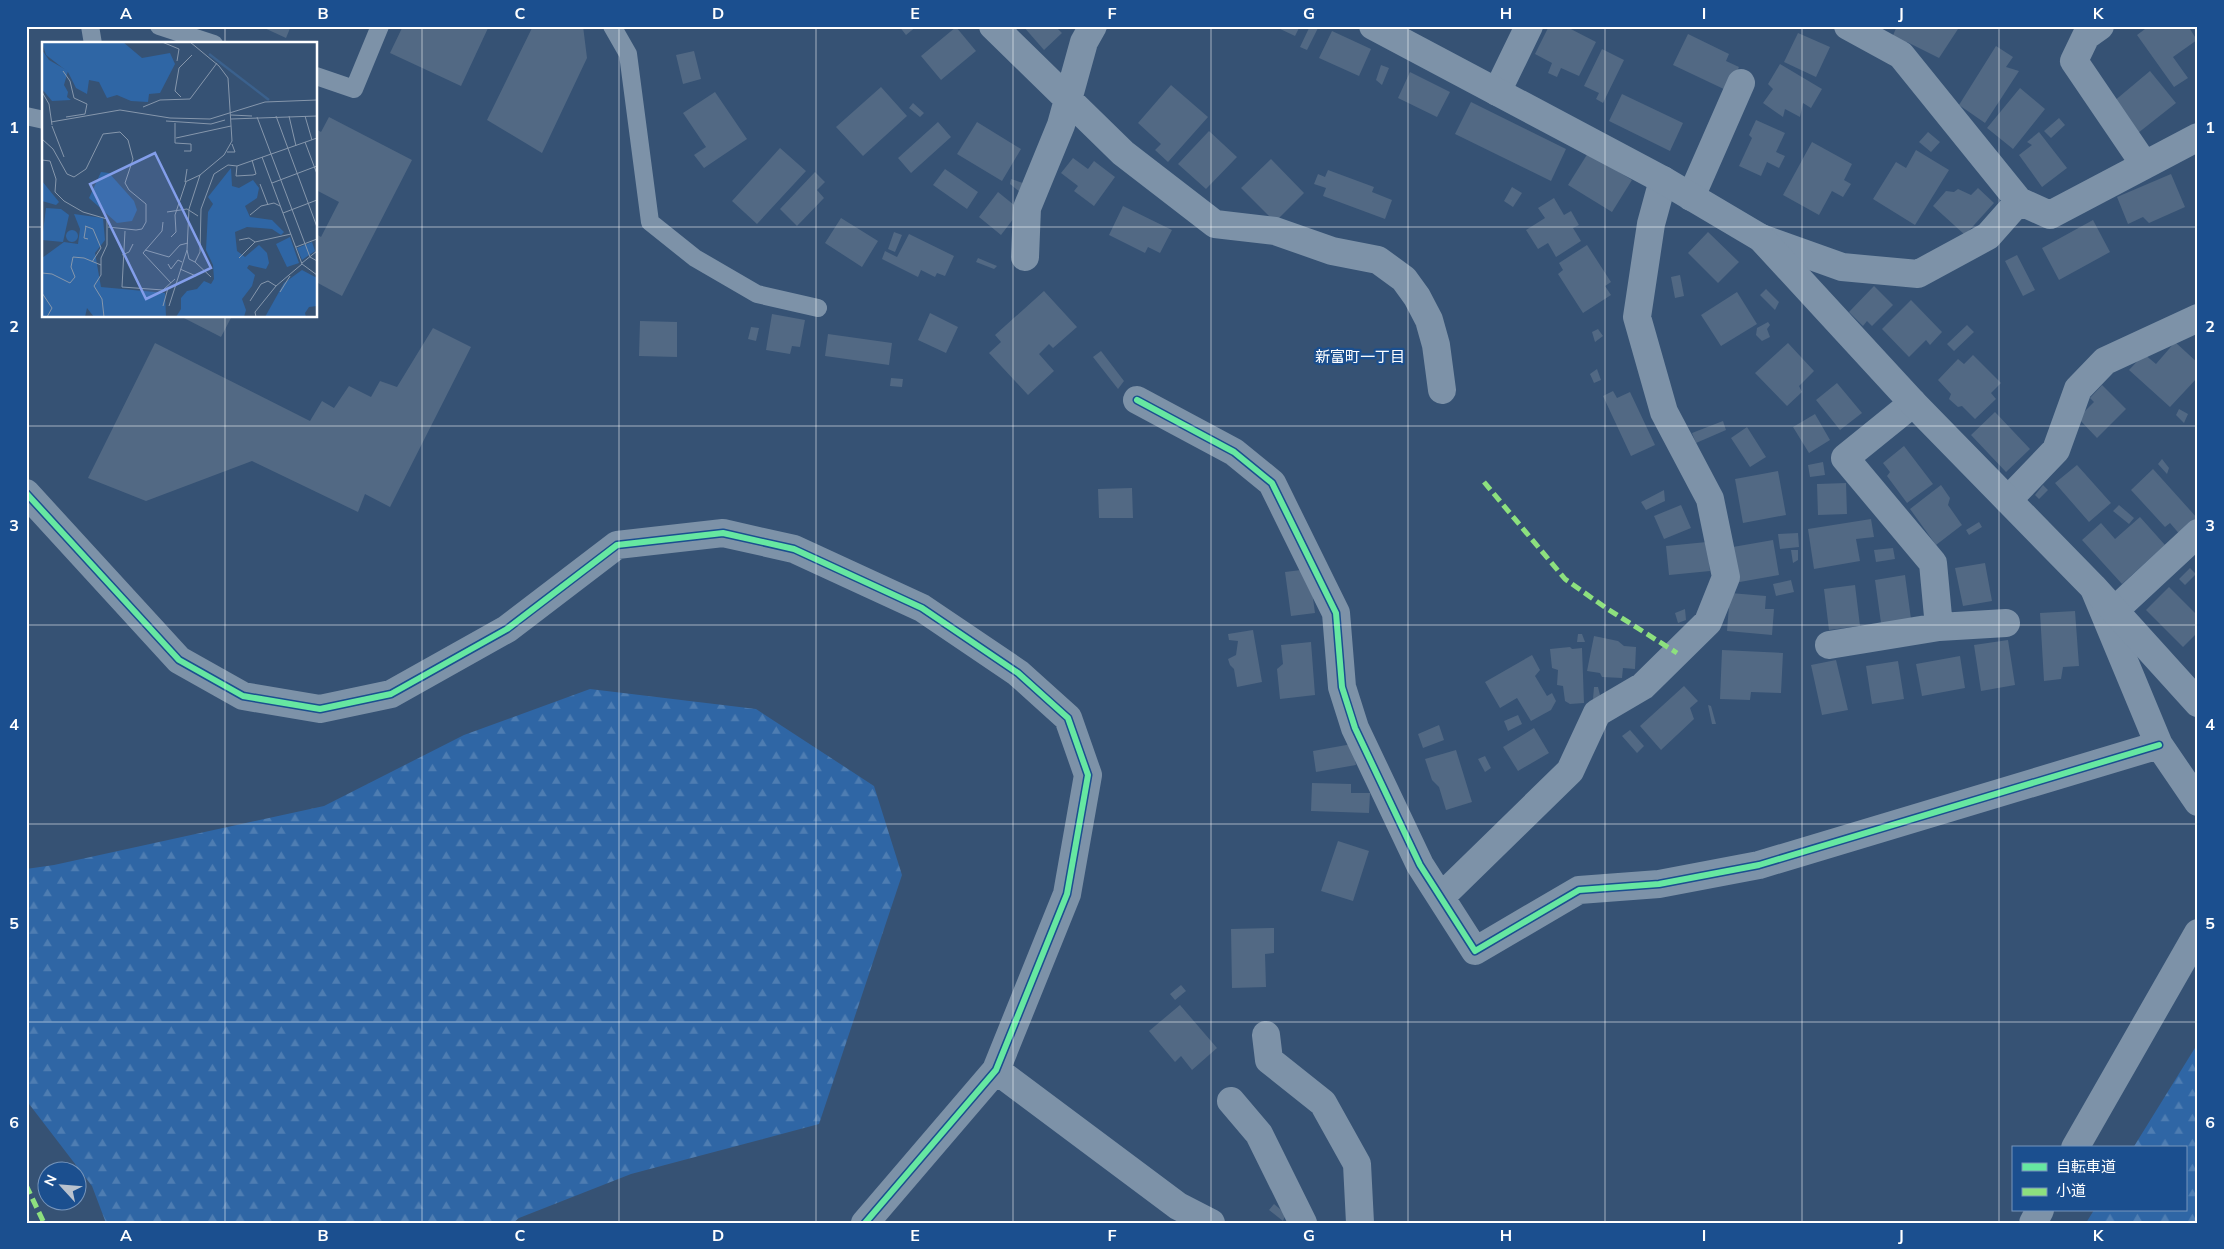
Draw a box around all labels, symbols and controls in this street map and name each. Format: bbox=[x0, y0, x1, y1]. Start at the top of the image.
text: A bbox=[120, 3, 132, 23]
text: B bbox=[317, 3, 329, 23]
text: C bbox=[515, 3, 526, 23]
text: D bbox=[712, 3, 724, 23]
text: E bbox=[910, 3, 920, 23]
text: F bbox=[1107, 3, 1117, 23]
text: G bbox=[1303, 3, 1315, 23]
text: H bbox=[1500, 3, 1512, 23]
text: I bbox=[1702, 3, 1706, 23]
text: J bbox=[1898, 3, 1904, 23]
text: K bbox=[2093, 3, 2105, 23]
inset map bbox=[42, 42, 318, 318]
text: 1 bbox=[9, 117, 19, 137]
text: 1 bbox=[2205, 117, 2215, 137]
text: 2 bbox=[9, 316, 19, 336]
text: 2 bbox=[2205, 316, 2215, 336]
district label: 新富町一丁目 bbox=[1315, 347, 1405, 366]
text: 3 bbox=[9, 515, 19, 535]
text: 3 bbox=[2205, 515, 2215, 535]
text: 4 bbox=[9, 714, 19, 734]
text: 4 bbox=[2205, 714, 2215, 734]
text: 5 bbox=[9, 913, 19, 933]
text: 5 bbox=[2205, 913, 2215, 933]
text: 6 bbox=[9, 1112, 19, 1132]
text: 6 bbox=[2205, 1112, 2215, 1132]
legend bbox=[2012, 1146, 2186, 1212]
text: 自転車道 bbox=[2056, 1157, 2116, 1176]
north arrow bbox=[38, 1162, 88, 1212]
text: N bbox=[40, 1172, 61, 1189]
text: 小道 bbox=[2056, 1181, 2086, 1200]
text: A bbox=[120, 1225, 132, 1245]
text: B bbox=[317, 1225, 329, 1245]
text: C bbox=[515, 1225, 526, 1245]
text: D bbox=[712, 1225, 724, 1245]
text: E bbox=[910, 1225, 920, 1245]
text: F bbox=[1107, 1225, 1117, 1245]
text: G bbox=[1303, 1225, 1315, 1245]
text: H bbox=[1500, 1225, 1512, 1245]
text: I bbox=[1702, 1225, 1706, 1245]
text: J bbox=[1898, 1225, 1904, 1245]
text: K bbox=[2093, 1225, 2105, 1245]

